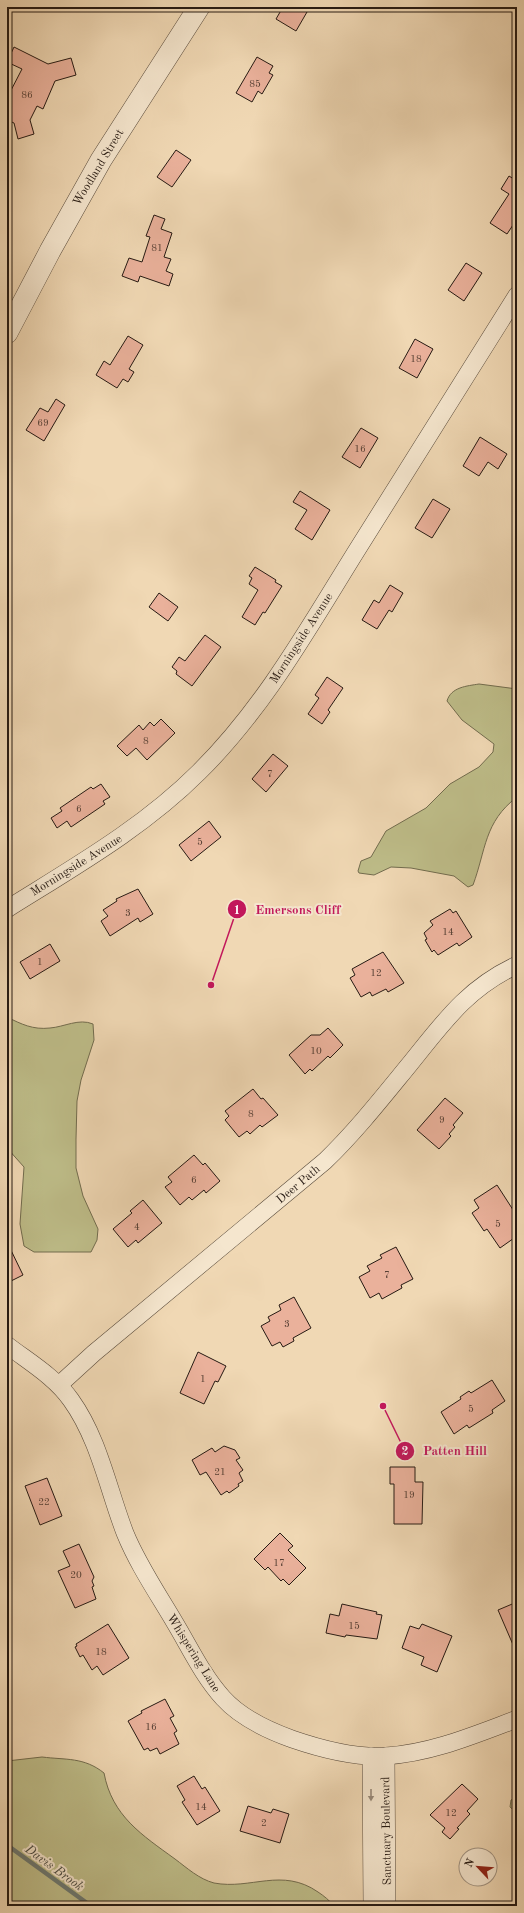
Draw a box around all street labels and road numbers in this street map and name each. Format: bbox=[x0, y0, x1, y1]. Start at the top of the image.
street label: Woodland Street bbox=[71, 127, 126, 208]
street label: Morningside Avenue bbox=[268, 591, 336, 686]
street label: Morningside Avenue bbox=[29, 833, 125, 899]
street label: Deer Path bbox=[274, 1163, 323, 1206]
street label: Whispering Lane bbox=[164, 1612, 222, 1695]
street label: Sanctuary Boulevard bbox=[380, 1777, 394, 1885]

